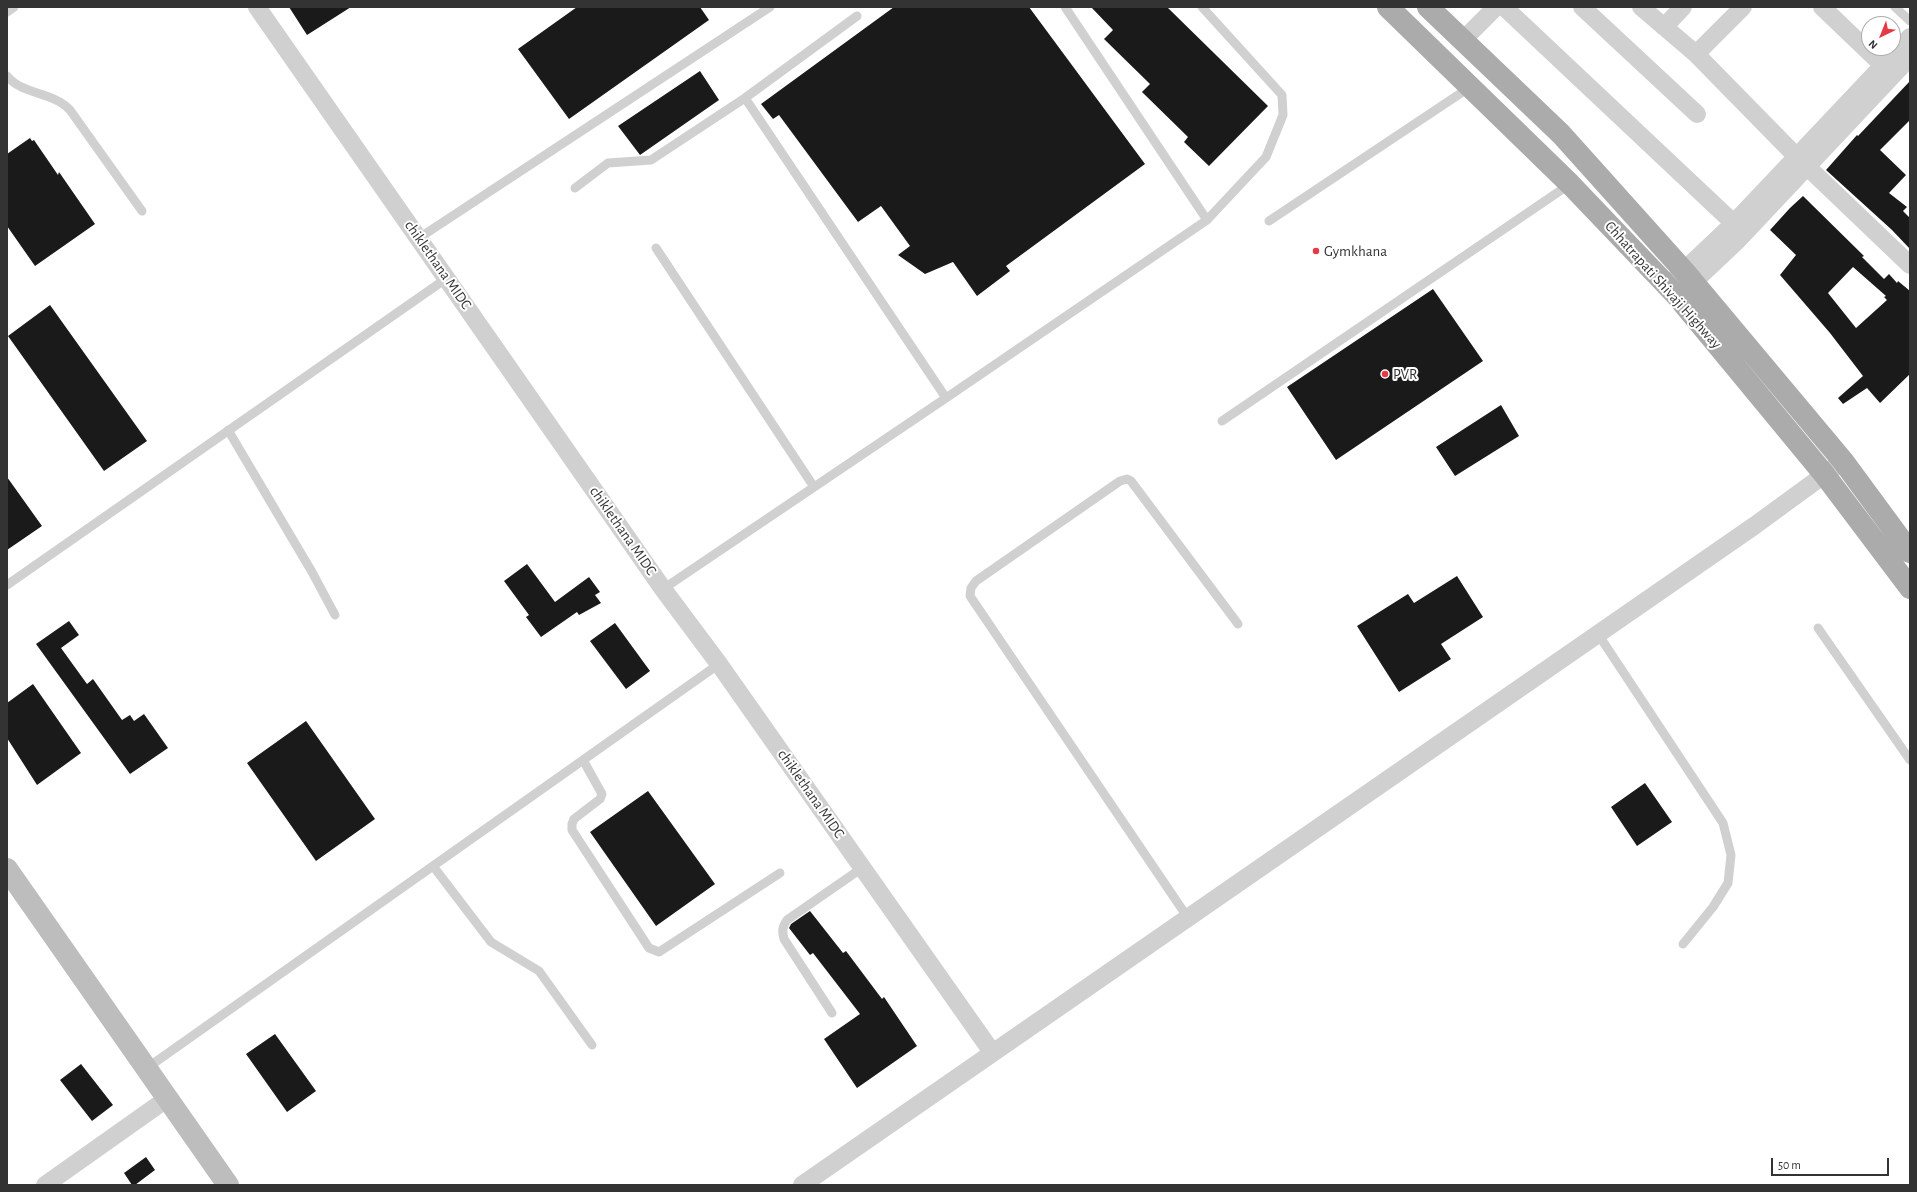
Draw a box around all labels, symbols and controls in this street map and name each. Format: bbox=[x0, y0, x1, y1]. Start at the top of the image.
north arrow bbox=[1861, 16, 1901, 56]
text: N bbox=[1867, 38, 1880, 51]
street label: chiklethana MIDC bbox=[401, 217, 475, 313]
street label: Chhatrapati Shivaji Highway bbox=[1601, 218, 1725, 352]
place label: Gymkhana bbox=[1324, 242, 1387, 260]
marker: Gymkhana bbox=[1311, 246, 1321, 256]
place label: PVR bbox=[1393, 365, 1417, 383]
marker: PVR bbox=[1380, 369, 1390, 379]
street label: chiklethana MIDC bbox=[586, 483, 660, 579]
street label: chiklethana MIDC bbox=[774, 746, 848, 842]
scale bar bbox=[1773, 1150, 1891, 1176]
text: 50 m bbox=[1778, 1159, 1801, 1171]

